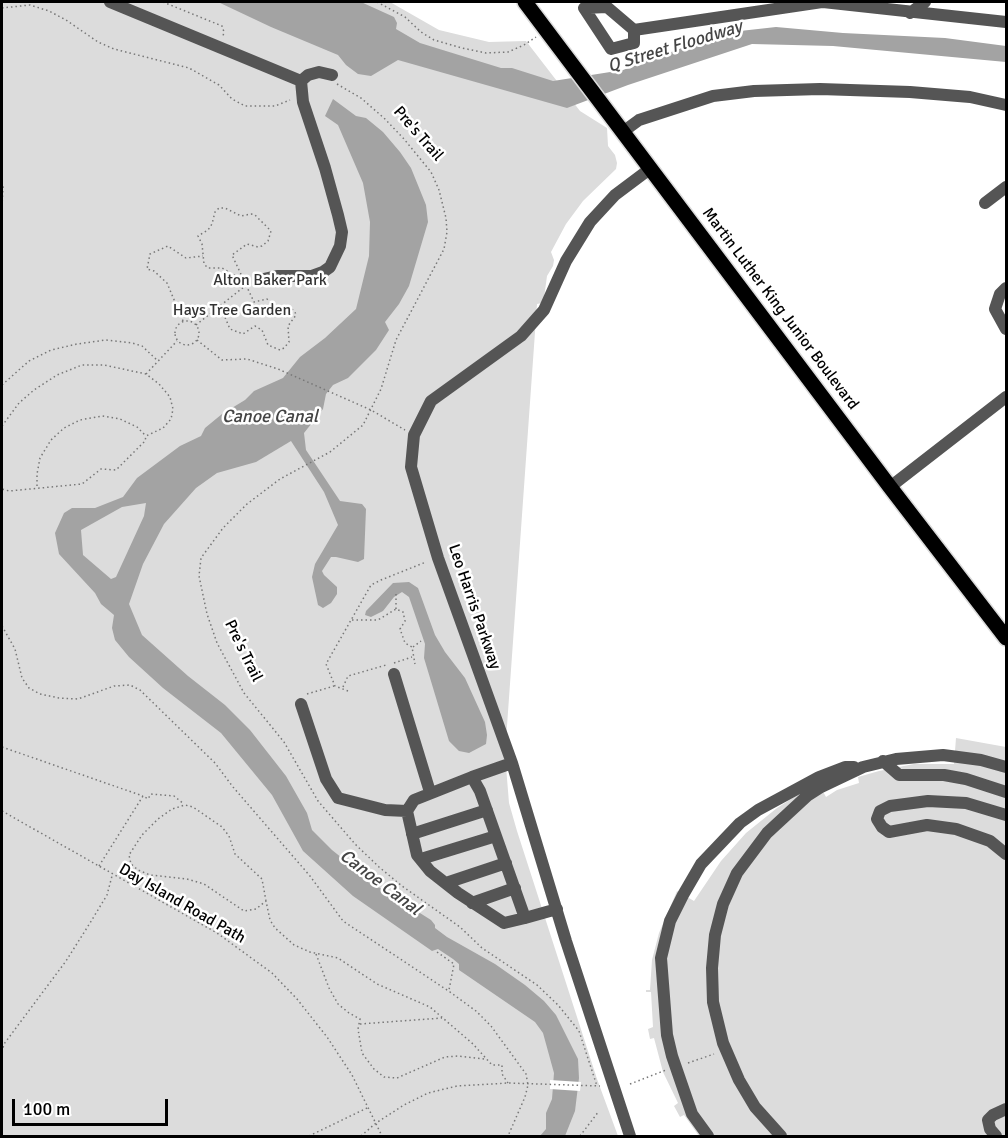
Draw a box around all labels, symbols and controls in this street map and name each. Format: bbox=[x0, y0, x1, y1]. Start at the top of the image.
water label: Q Street Floodway bbox=[605, 16, 745, 78]
street label: Pre's Trail bbox=[389, 103, 447, 165]
street label: Martin Luther King Junior Boulevard bbox=[698, 204, 862, 414]
park label: Alton Baker Park bbox=[213, 271, 327, 291]
park label: Hays Tree Garden bbox=[173, 301, 291, 321]
water label: Canoe Canal bbox=[222, 406, 318, 428]
street label: Leo Harris Parkway bbox=[444, 542, 504, 672]
street label: Pre's Trail bbox=[220, 617, 266, 685]
water label: Canoe Canal bbox=[335, 845, 425, 921]
street label: Day Island Road Path bbox=[115, 860, 249, 948]
scale bar bbox=[15, 1087, 171, 1125]
text: 100 m bbox=[23, 1098, 70, 1120]

